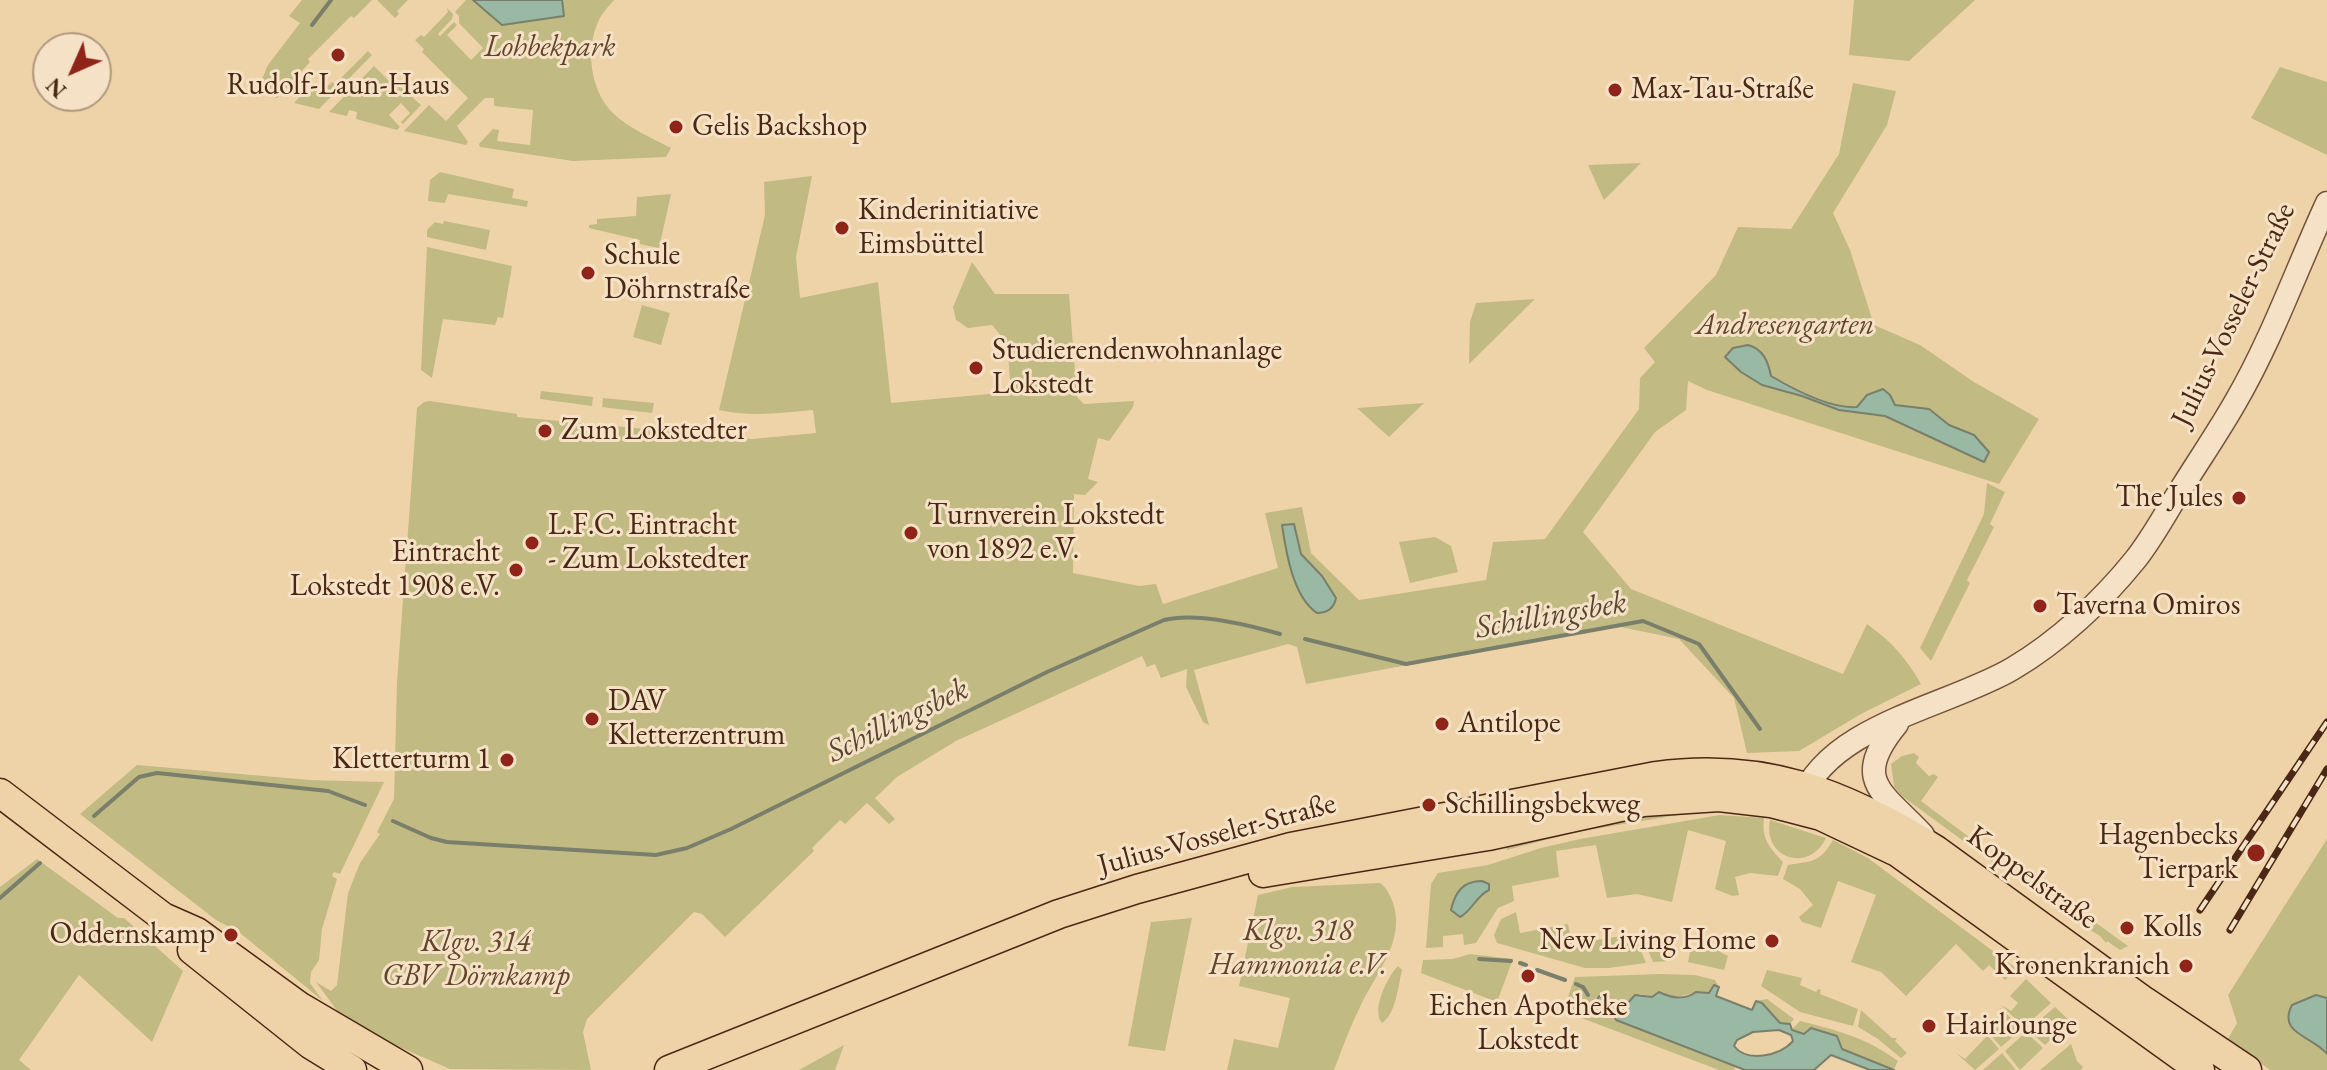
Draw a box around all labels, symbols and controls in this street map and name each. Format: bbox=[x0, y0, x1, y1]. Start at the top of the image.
park label: Lohbekpark bbox=[484, 30, 616, 66]
north arrow bbox=[32, 32, 112, 112]
marker: Rudolf-Laun-Haus bbox=[329, 46, 347, 64]
place label: Rudolf-Laun-Haus bbox=[227, 68, 449, 104]
text: N bbox=[40, 71, 73, 104]
place label: Max-Tau-Straße bbox=[1631, 72, 1814, 108]
marker: Max-Tau-Straße bbox=[1606, 81, 1624, 99]
place label: Gelis Backshop bbox=[692, 109, 867, 145]
marker: Gelis Backshop bbox=[667, 118, 685, 136]
place label: Kinderinitiative Eimsbüttel bbox=[858, 193, 1039, 264]
street label: Julius-Vosseler-Straße bbox=[2164, 197, 2304, 433]
marker: Kinderinitiative Eimsbüttel bbox=[833, 219, 851, 237]
place label: Schule Döhrnstraße bbox=[604, 238, 750, 308]
marker: Schule Döhrnstraße bbox=[579, 264, 597, 282]
park label: Andresengarten bbox=[1696, 308, 1874, 344]
place label: Studierendenwohnanlage Lokstedt bbox=[992, 333, 1282, 404]
marker: Studierendenwohnanlage Lokstedt bbox=[967, 359, 985, 377]
place label: Zum Lokstedter bbox=[561, 413, 747, 449]
marker: Zum Lokstedter bbox=[536, 422, 554, 440]
place label: The Jules bbox=[2115, 480, 2223, 516]
marker: The Jules bbox=[2230, 489, 2248, 507]
place label: Turnverein Lokstedt von 1892 e.V. bbox=[927, 498, 1164, 568]
place label: L.F.C. Eintracht - Zum Lokstedter bbox=[548, 508, 748, 578]
marker: Turnverein Lokstedt von 1892 e.V. bbox=[902, 524, 920, 542]
marker: L.F.C. Eintracht - Zum Lokstedter bbox=[523, 534, 541, 552]
place label: Eintracht Lokstedt 1908 e.V. bbox=[290, 535, 500, 606]
marker: Eintracht Lokstedt 1908 e.V. bbox=[507, 561, 525, 579]
water label: Schillingsbek bbox=[1472, 584, 1630, 648]
place label: Taverna Omiros bbox=[2056, 588, 2240, 624]
marker: Taverna Omiros bbox=[2031, 597, 2049, 615]
water label: Schillingsbek bbox=[821, 670, 975, 772]
place label: DAV Kletterzentrum bbox=[608, 684, 785, 754]
place label: Antilope bbox=[1458, 706, 1561, 742]
marker: DAV Kletterzentrum bbox=[583, 710, 601, 728]
marker: Antilope bbox=[1433, 715, 1451, 733]
place label: Kletterturm 1 bbox=[332, 742, 491, 778]
marker: Kletterturm 1 bbox=[498, 751, 516, 769]
street label: Julius-Vosseler-Straße bbox=[1094, 786, 1340, 884]
place label: Schillingsbekweg bbox=[1445, 787, 1640, 823]
marker: Schillingsbekweg bbox=[1420, 796, 1438, 814]
street label: Koppelstraße bbox=[1959, 818, 2105, 938]
place label: Hagenbecks Tierpark bbox=[2098, 818, 2238, 888]
marker: Hagenbecks Tierpark bbox=[2245, 842, 2267, 864]
place label: Kolls bbox=[2143, 910, 2202, 946]
park label: Klgv. 318 Hammonia e.V. bbox=[1209, 914, 1387, 984]
place label: Oddernskamp bbox=[50, 917, 215, 953]
marker: Kolls bbox=[2118, 919, 2136, 937]
place label: New Living Home bbox=[1540, 923, 1756, 959]
park label: Klgv. 314 GBV Dörnkamp bbox=[382, 925, 570, 996]
marker: Oddernskamp bbox=[222, 926, 240, 944]
marker: New Living Home bbox=[1763, 932, 1781, 950]
place label: Kronenkranich bbox=[1994, 948, 2170, 984]
marker: Kronenkranich bbox=[2177, 957, 2195, 975]
marker: Eichen Apotheke Lokstedt bbox=[1519, 967, 1537, 985]
place label: Eichen Apotheke Lokstedt bbox=[1429, 989, 1627, 1060]
place label: Hairlounge bbox=[1945, 1008, 2077, 1044]
marker: Hairlounge bbox=[1920, 1017, 1938, 1035]

